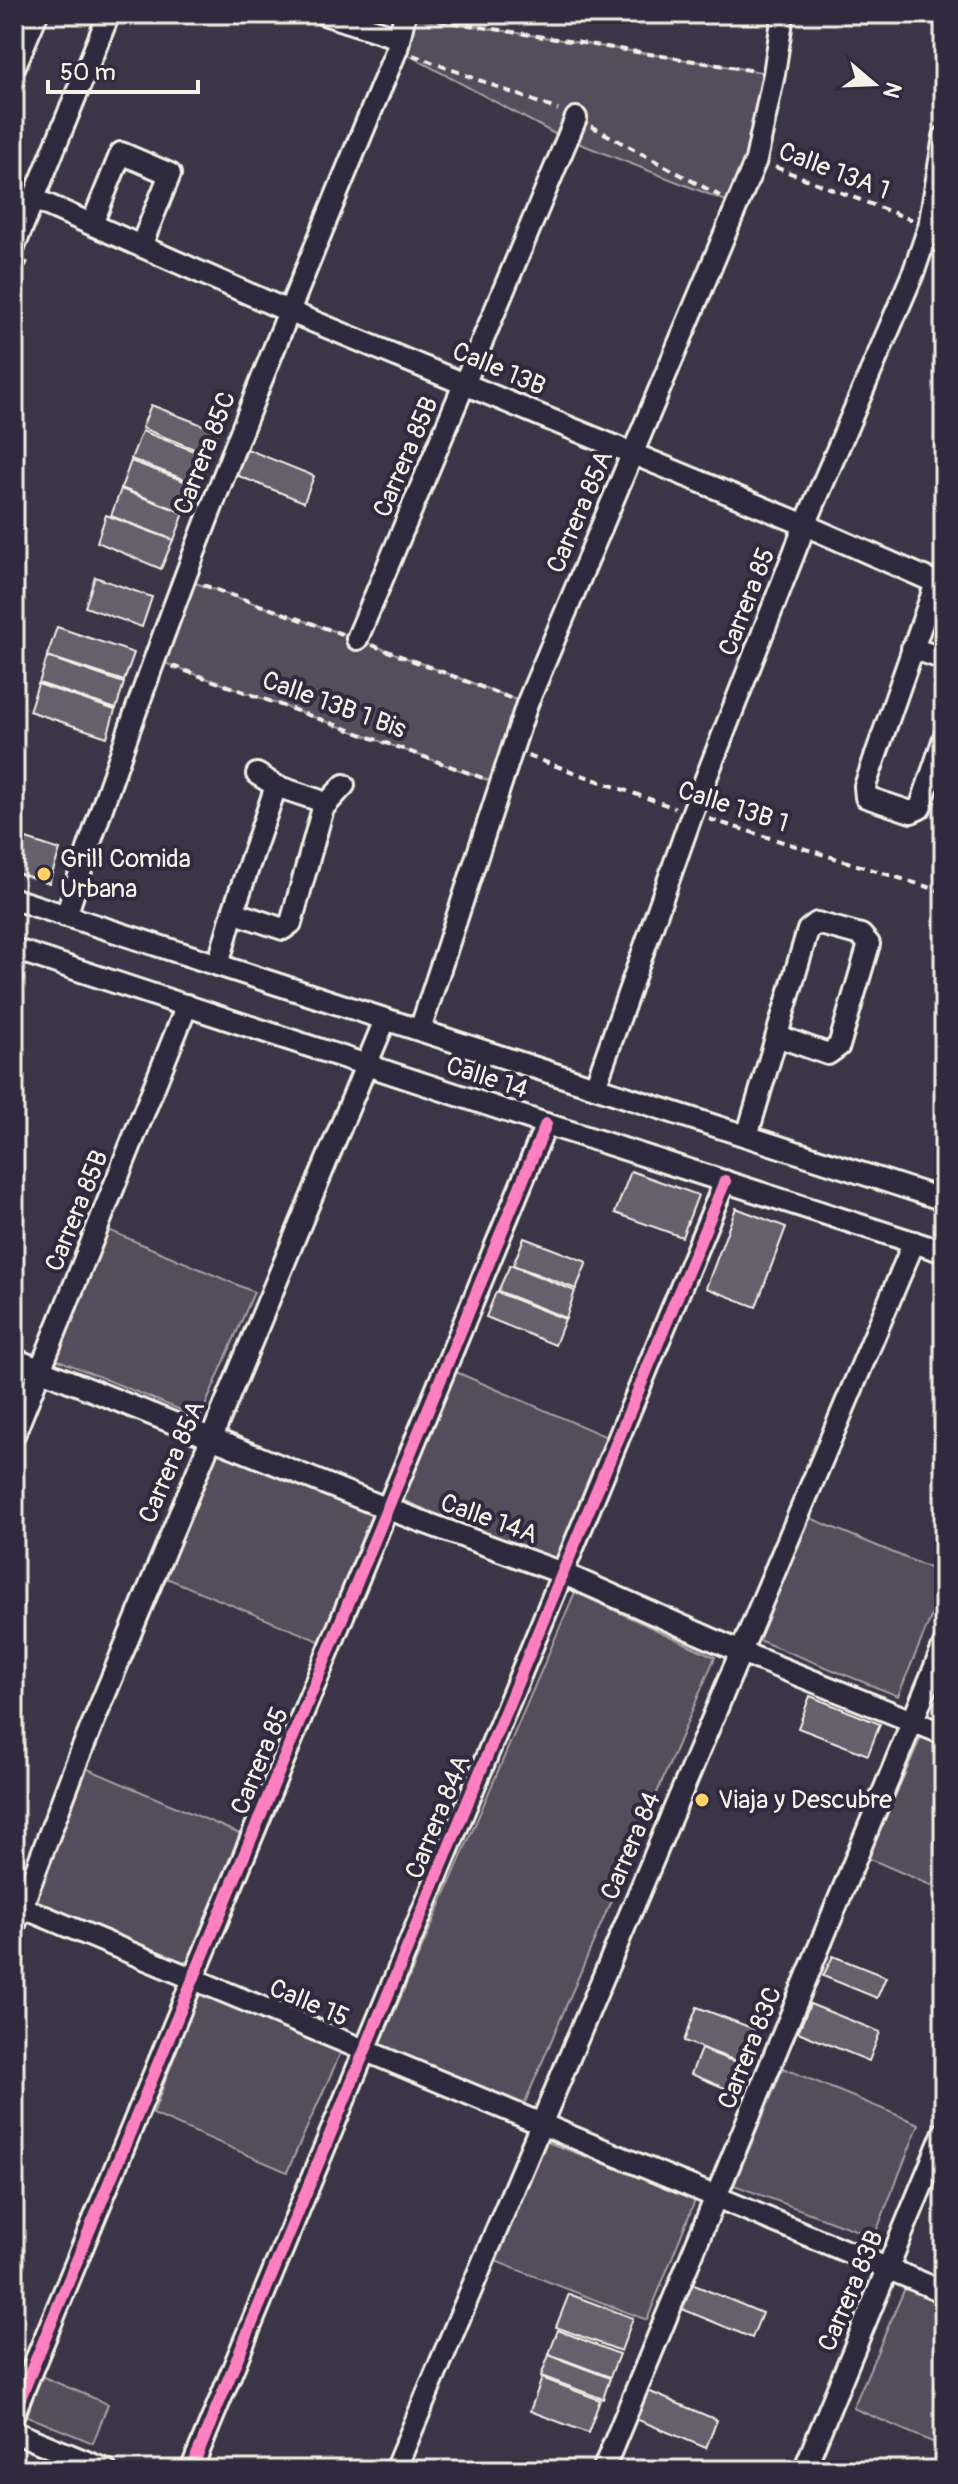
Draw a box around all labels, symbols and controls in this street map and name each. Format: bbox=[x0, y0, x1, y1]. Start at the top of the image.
scale bar bbox=[48, 44, 198, 94]
north arrow bbox=[834, 44, 914, 124]
text: 50 m bbox=[60, 58, 116, 87]
text: N bbox=[876, 79, 908, 102]
street label: Calle 13A 1 bbox=[774, 135, 894, 207]
street label: Calle 13B bbox=[447, 335, 551, 403]
street label: Carrera 85C bbox=[167, 387, 243, 519]
street label: Carrera 85B bbox=[366, 392, 446, 522]
street label: Carrera 85A bbox=[540, 446, 620, 578]
street label: Carrera 85 bbox=[712, 543, 782, 661]
street label: Calle 13B 1 Bis bbox=[258, 664, 411, 746]
street label: Calle 13B 1 bbox=[674, 774, 792, 840]
place label: Grill Comida Urbana bbox=[60, 843, 191, 905]
marker: Grill Comida Urbana bbox=[35, 865, 53, 883]
street label: Calle 14 bbox=[442, 1050, 532, 1106]
street label: Carrera 85B bbox=[38, 1146, 116, 1276]
street label: Carrera 85A bbox=[132, 1396, 212, 1528]
street label: Calle 14A bbox=[436, 1487, 542, 1551]
street label: Carrera 85 bbox=[224, 1703, 296, 1819]
street label: Carrera 84A bbox=[399, 1750, 477, 1884]
place label: Viaja y Descubre bbox=[718, 1784, 892, 1816]
street label: Carrera 84 bbox=[594, 1787, 668, 1905]
marker: Viaja y Descubre bbox=[693, 1791, 711, 1809]
street label: Calle 15 bbox=[264, 1972, 354, 2034]
street label: Carrera 83C bbox=[711, 1982, 789, 2114]
street label: Carrera 83B bbox=[811, 2226, 891, 2356]

